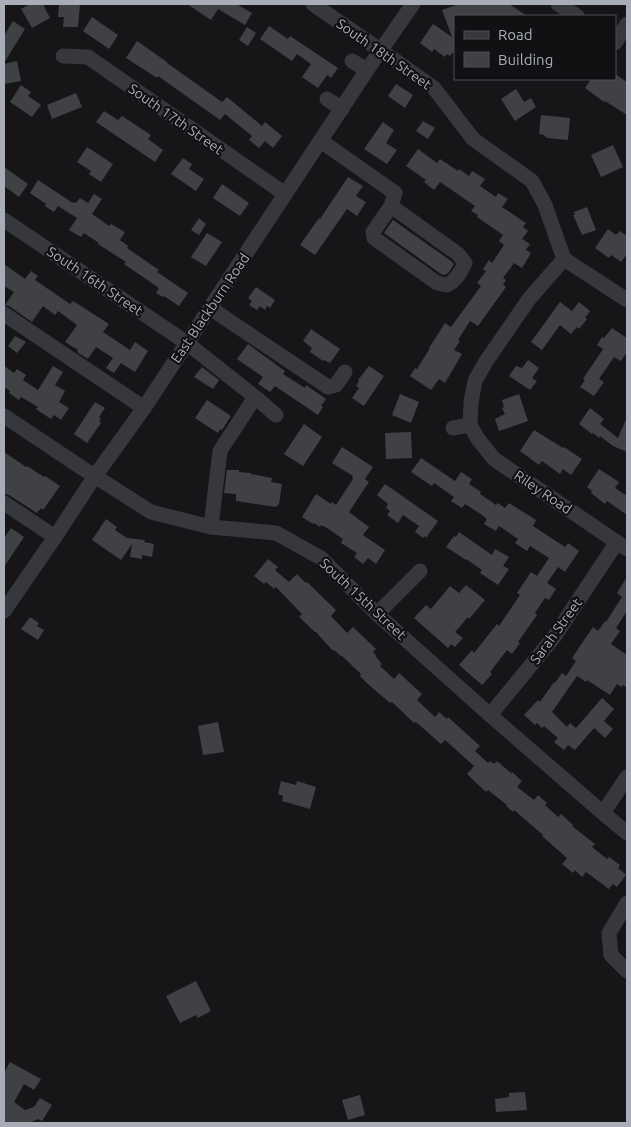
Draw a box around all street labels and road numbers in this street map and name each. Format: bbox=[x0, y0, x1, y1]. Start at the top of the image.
street label: South 18th Street bbox=[334, 15, 435, 93]
street label: South 17th Street bbox=[126, 80, 227, 158]
street label: South 16th Street bbox=[44, 243, 146, 319]
street label: East Blackburn Road bbox=[168, 250, 252, 366]
street label: Riley Road bbox=[511, 467, 575, 517]
street label: South 15th Street bbox=[317, 555, 410, 643]
street label: Sarah Street bbox=[527, 595, 585, 667]

